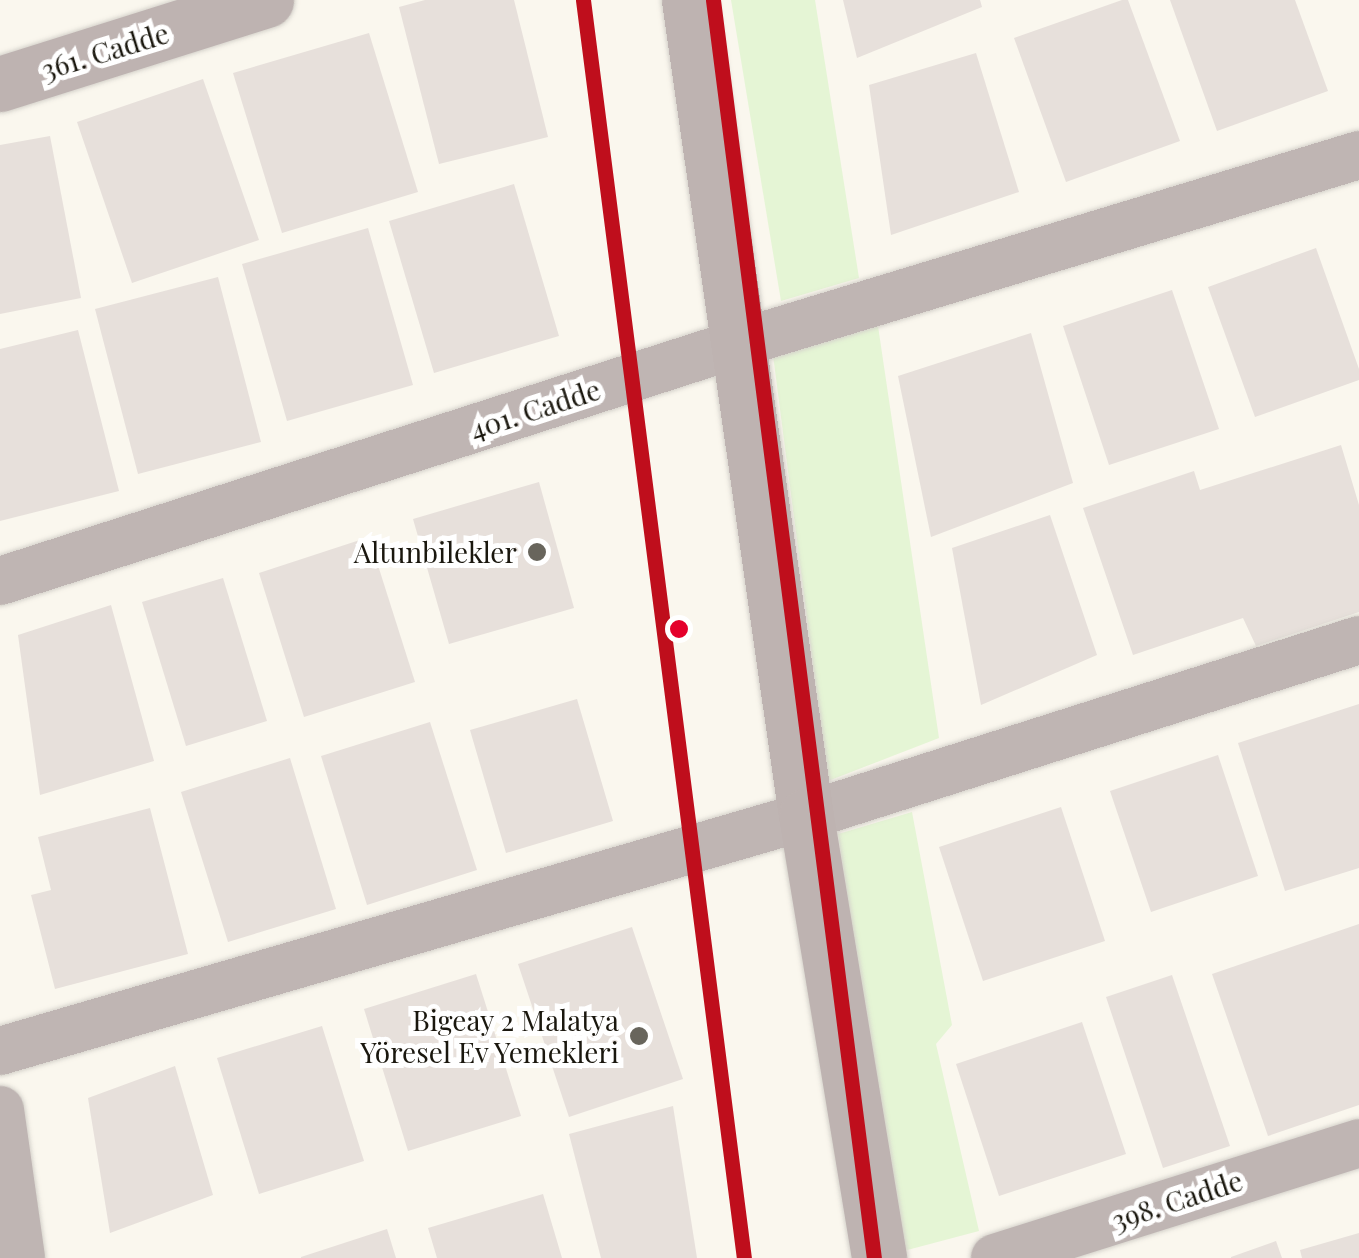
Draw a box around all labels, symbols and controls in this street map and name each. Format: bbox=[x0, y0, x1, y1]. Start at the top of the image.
street label: 361. Cadde bbox=[37, 16, 173, 86]
street label: 401. Cadde bbox=[466, 372, 604, 446]
place label: Altunbilekler bbox=[354, 535, 517, 569]
marker: Altunbilekler bbox=[526, 541, 548, 563]
unlabelled marker bbox=[669, 619, 689, 639]
place label: Bigeay 2 Malatya Yöresel Ev Yemekleri bbox=[359, 1003, 619, 1069]
marker: Bigeay 2 Malatya Yöresel Ev Yemekleri bbox=[628, 1025, 650, 1047]
street label: 398. Cadde bbox=[1107, 1163, 1247, 1237]

